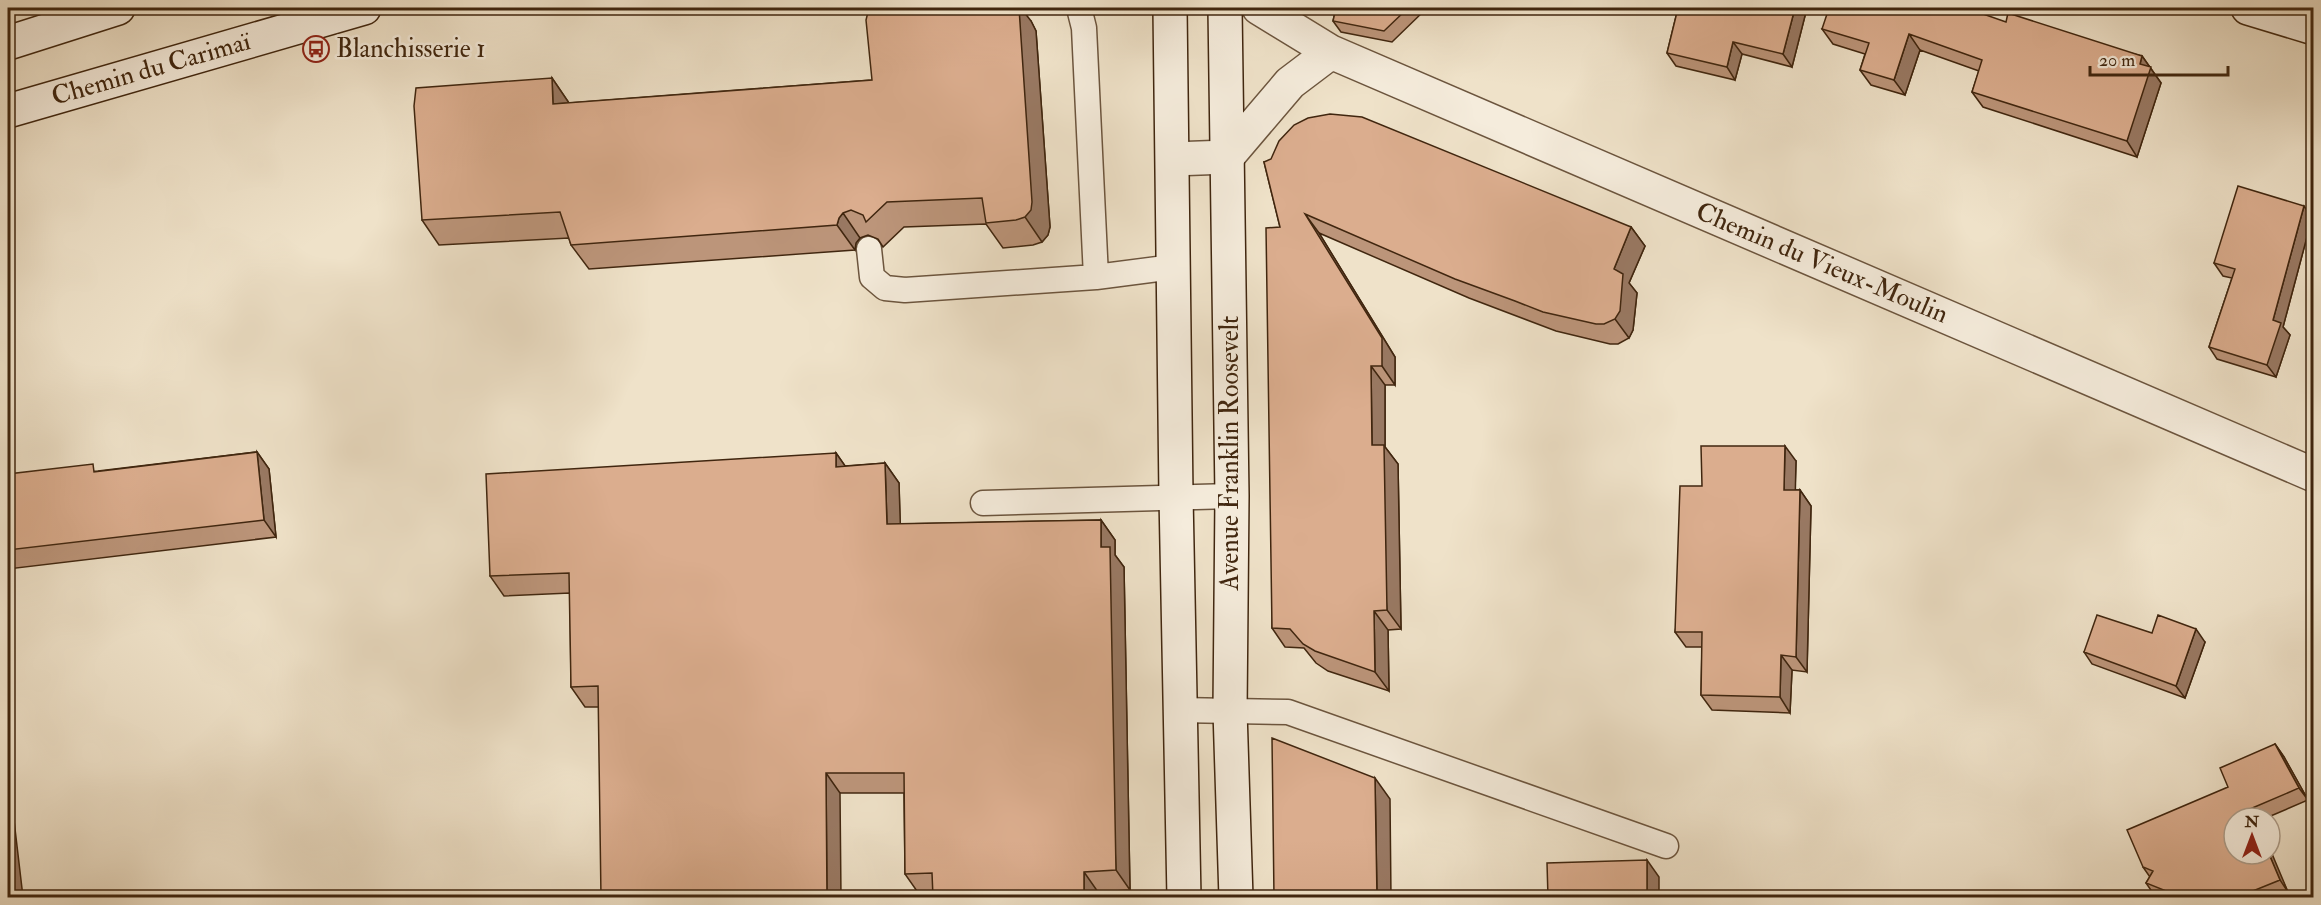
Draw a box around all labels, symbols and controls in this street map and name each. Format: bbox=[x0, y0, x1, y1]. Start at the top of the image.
street label: Chemin du Carimaï bbox=[48, 25, 255, 113]
place label: Blanchisserie 1 bbox=[336, 33, 485, 65]
bus stop icon: Blanchisserie 1 bbox=[301, 34, 331, 64]
scale bar bbox=[2090, 39, 2228, 77]
text: 20 m bbox=[2099, 49, 2135, 72]
street label: Chemin du Vieux-Moulin bbox=[1691, 195, 1953, 331]
street label: Avenue Franklin Roosevelt bbox=[1214, 315, 1246, 592]
north arrow bbox=[2222, 806, 2282, 866]
text: N bbox=[2244, 812, 2260, 832]

